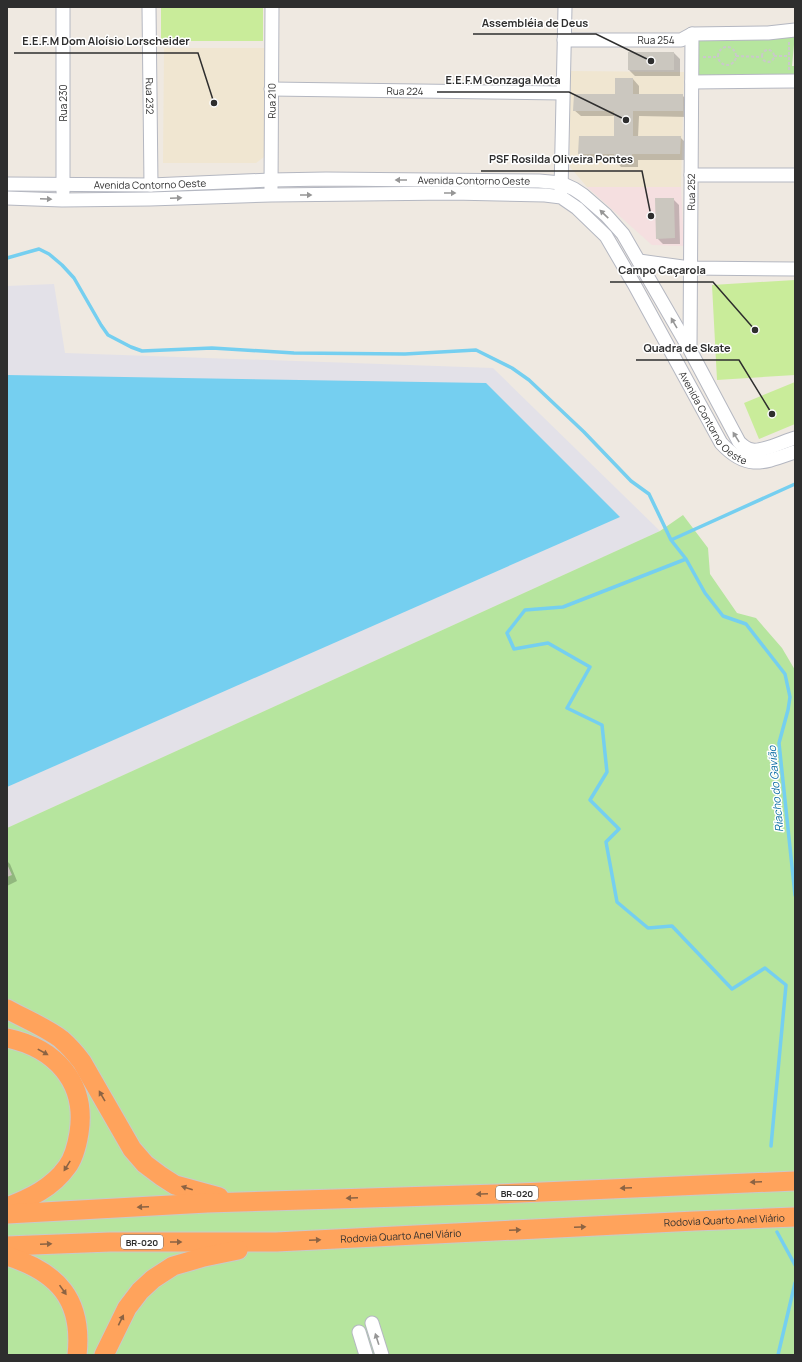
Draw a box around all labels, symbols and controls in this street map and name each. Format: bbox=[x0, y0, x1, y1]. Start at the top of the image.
callout: Assembléia de Deus bbox=[473, 11, 596, 34]
text: Assembléia de Deus bbox=[482, 15, 588, 30]
callout: E.E.F.M Dom Aloísio Lorscheider bbox=[14, 30, 198, 53]
text: E.E.F.M Dom Aloísio Lorscheider bbox=[22, 33, 190, 48]
street label: Rua 254 bbox=[637, 33, 675, 47]
callout: E.E.F.M Gonzaga Mota bbox=[437, 69, 569, 92]
text: E.E.F.M Gonzaga Mota bbox=[445, 72, 561, 87]
street label: Rua 232 bbox=[143, 78, 157, 115]
street label: Rua 210 bbox=[264, 83, 279, 119]
street label: Rua 230 bbox=[56, 84, 70, 122]
street label: Rua 224 bbox=[386, 84, 424, 98]
callout: PSF Rosilda Oliveira Pontes bbox=[481, 148, 642, 171]
text: PSF Rosilda Oliveira Pontes bbox=[489, 151, 633, 166]
street label: Avenida Contorno Oeste bbox=[418, 173, 530, 188]
street label: Rua 252 bbox=[684, 173, 698, 210]
street label: Avenida Contorno Oeste bbox=[94, 176, 207, 192]
one-way arrow bbox=[394, 177, 407, 183]
one-way arrow bbox=[444, 190, 457, 196]
one-way arrow bbox=[300, 192, 313, 198]
one-way arrow bbox=[170, 195, 182, 202]
one-way arrow bbox=[40, 196, 53, 202]
one-way arrow bbox=[599, 209, 609, 219]
callout: Campo Caçarola bbox=[610, 259, 713, 282]
text: Campo Caçarola bbox=[618, 262, 706, 277]
one-way arrow bbox=[671, 317, 678, 328]
callout: Quadra de Skate bbox=[636, 337, 739, 360]
text: Quadra de Skate bbox=[643, 340, 731, 355]
street label: Avenida Contorno Oeste bbox=[676, 368, 749, 468]
one-way arrow bbox=[732, 432, 740, 442]
water label: Riacho do Gavião bbox=[764, 744, 786, 833]
one-way arrow bbox=[37, 1049, 49, 1055]
one-way arrow bbox=[98, 1090, 105, 1102]
one-way arrow bbox=[63, 1161, 71, 1171]
one-way arrow bbox=[750, 1179, 762, 1186]
one-way arrow bbox=[181, 1185, 193, 1191]
one-way arrow bbox=[620, 1185, 632, 1192]
road number: BR-020 bbox=[496, 1186, 538, 1200]
one-way arrow bbox=[475, 1191, 488, 1197]
one-way arrow bbox=[346, 1195, 358, 1202]
one-way arrow bbox=[137, 1203, 149, 1210]
street label: Rodovia Quarto Anel Viário bbox=[664, 1210, 785, 1230]
one-way arrow bbox=[574, 1223, 586, 1230]
street label: Rodovia Quarto Anel Viário bbox=[340, 1226, 462, 1246]
one-way arrow bbox=[509, 1227, 521, 1234]
road number: BR-020 bbox=[121, 1235, 163, 1249]
one-way arrow bbox=[309, 1237, 321, 1244]
one-way arrow bbox=[170, 1239, 183, 1245]
one-way arrow bbox=[40, 1241, 52, 1248]
one-way arrow bbox=[59, 1285, 66, 1296]
one-way arrow bbox=[118, 1314, 124, 1326]
one-way arrow bbox=[374, 1333, 380, 1345]

